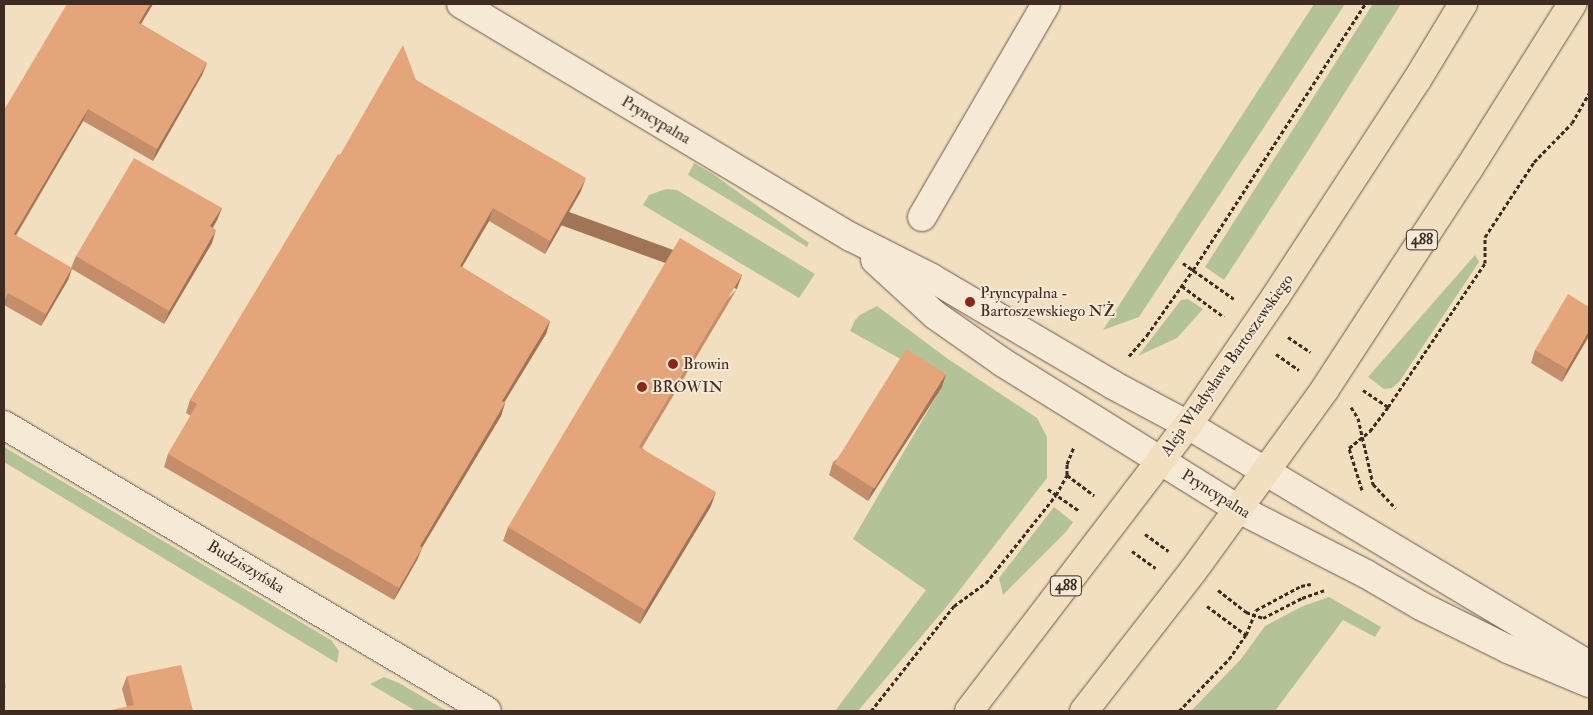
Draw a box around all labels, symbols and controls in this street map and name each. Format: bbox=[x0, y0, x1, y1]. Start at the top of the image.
street label: Pryncypalna bbox=[618, 92, 694, 148]
road number: 488 bbox=[1406, 228, 1438, 252]
street label: Aleja Władysława Bartoszewskiego bbox=[1157, 270, 1297, 460]
place label: Pryncypalna - Bartoszewskiego NŻ bbox=[980, 283, 1115, 321]
marker: Pryncypalna - Bartoszewskiego NŻ bbox=[964, 296, 976, 308]
place label: Browin bbox=[683, 354, 729, 374]
marker: Browin bbox=[667, 358, 679, 370]
place label: BROWIN bbox=[652, 377, 723, 397]
marker: BROWIN bbox=[636, 381, 648, 393]
street label: Pryncypalna bbox=[1178, 465, 1254, 523]
street label: Budziszyńska bbox=[204, 536, 288, 598]
road number: 488 bbox=[1050, 574, 1082, 598]

